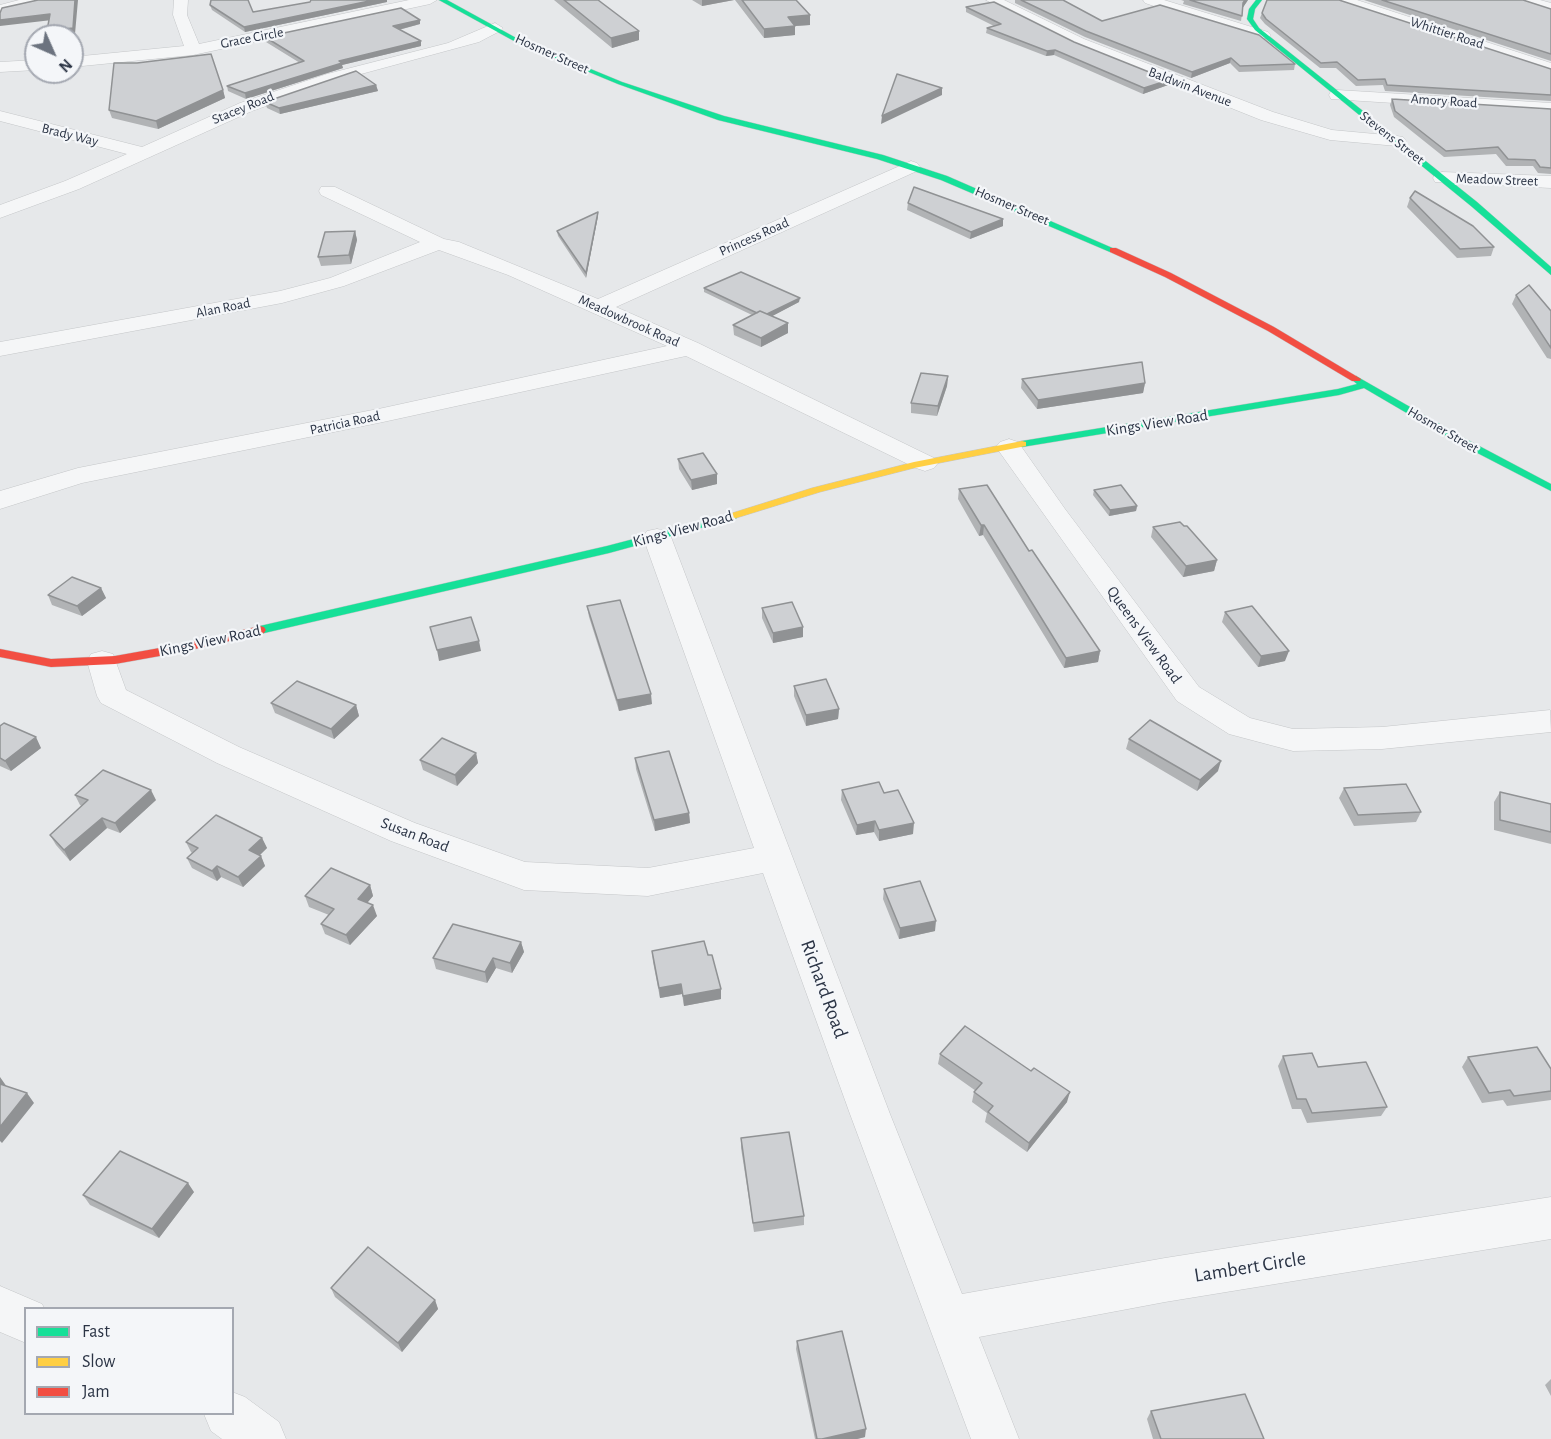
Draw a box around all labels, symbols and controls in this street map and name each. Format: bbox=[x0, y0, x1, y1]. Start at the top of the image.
street label: Whittier Road bbox=[1408, 13, 1486, 53]
north arrow bbox=[24, 24, 84, 84]
street label: Grace Circle bbox=[219, 24, 285, 52]
street label: Hosmer Street bbox=[513, 30, 591, 78]
text: N bbox=[56, 56, 75, 75]
street label: Baldwin Avenue bbox=[1146, 63, 1234, 111]
street label: Stacey Road bbox=[209, 88, 277, 128]
street label: Amory Road bbox=[1410, 90, 1478, 112]
street label: Stevens Street bbox=[1356, 108, 1428, 168]
street label: Brady Way bbox=[40, 120, 100, 150]
street label: Meadow Street bbox=[1456, 170, 1538, 190]
street label: Hosmer Street bbox=[972, 183, 1052, 229]
street label: Princess Road bbox=[717, 214, 791, 260]
street label: Meadowbrook Road bbox=[576, 291, 682, 351]
street label: Alan Road bbox=[194, 294, 252, 322]
street label: Hosmer Street bbox=[1405, 403, 1481, 457]
street label: Kings View Road bbox=[1105, 405, 1209, 441]
street label: Patricia Road bbox=[308, 407, 382, 439]
street label: Kings View Road bbox=[631, 506, 735, 552]
street label: Queens View Road bbox=[1102, 583, 1186, 687]
street label: Kings View Road bbox=[158, 621, 262, 661]
street label: Susan Road bbox=[378, 813, 452, 857]
street label: Richard Road bbox=[795, 937, 853, 1041]
street label: Lambert Circle bbox=[1193, 1246, 1307, 1288]
legend bbox=[24, 1307, 234, 1415]
text: Fast bbox=[82, 1323, 110, 1341]
text: Slow bbox=[82, 1353, 115, 1371]
text: Jam bbox=[82, 1383, 110, 1401]

